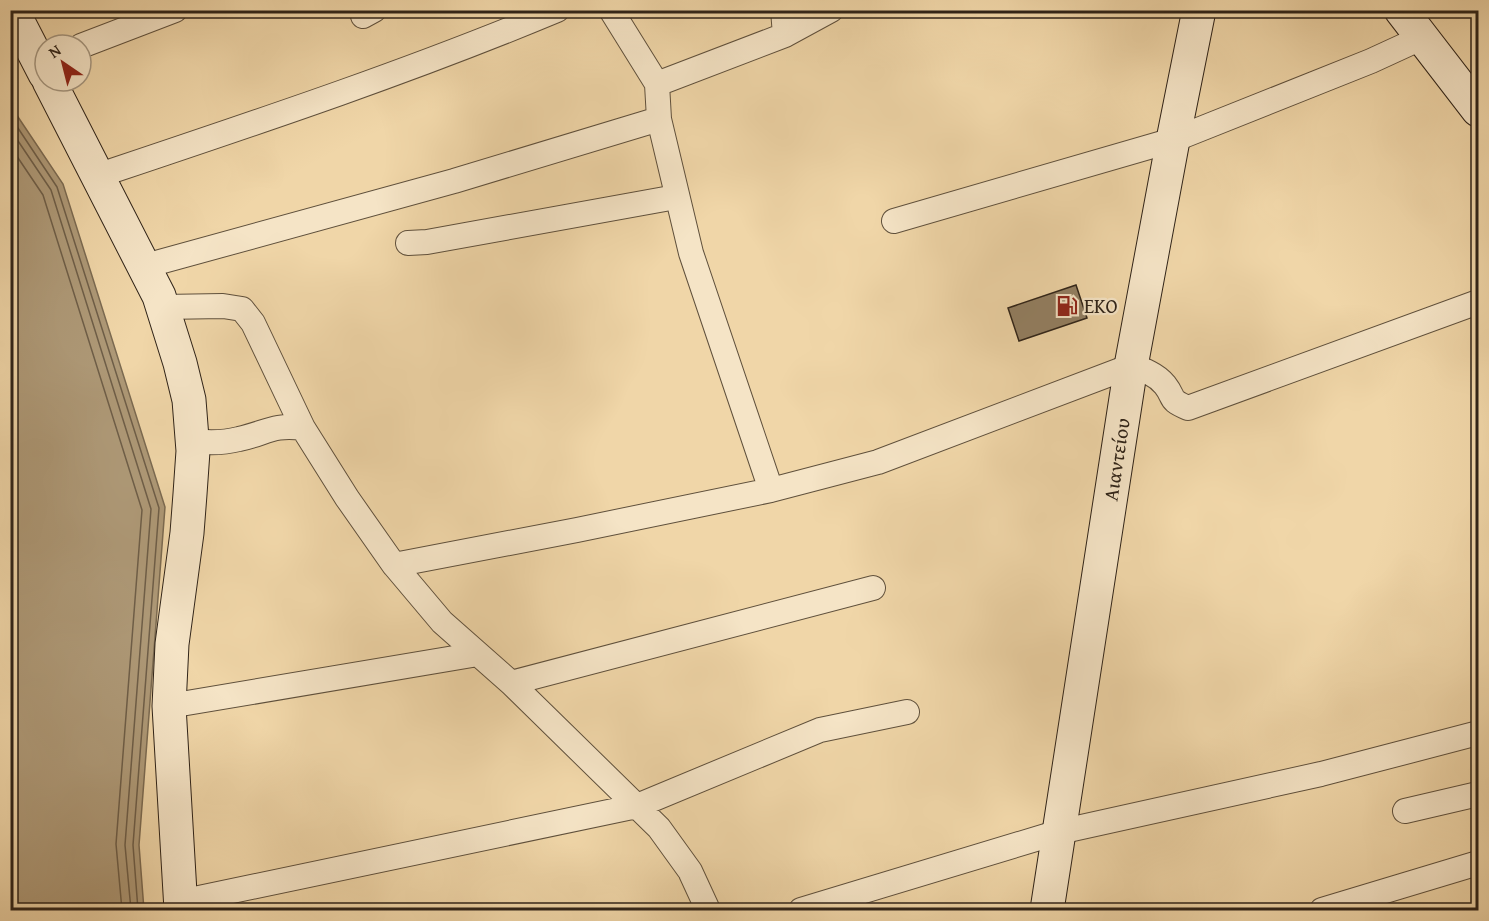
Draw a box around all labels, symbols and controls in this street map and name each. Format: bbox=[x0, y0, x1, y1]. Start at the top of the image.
north arrow bbox=[33, 33, 93, 93]
text: N bbox=[43, 38, 66, 64]
place label: EKO bbox=[1084, 291, 1118, 320]
fuel station icon: EKO bbox=[1055, 294, 1079, 318]
street label: Αιαντείου bbox=[1095, 416, 1137, 503]

